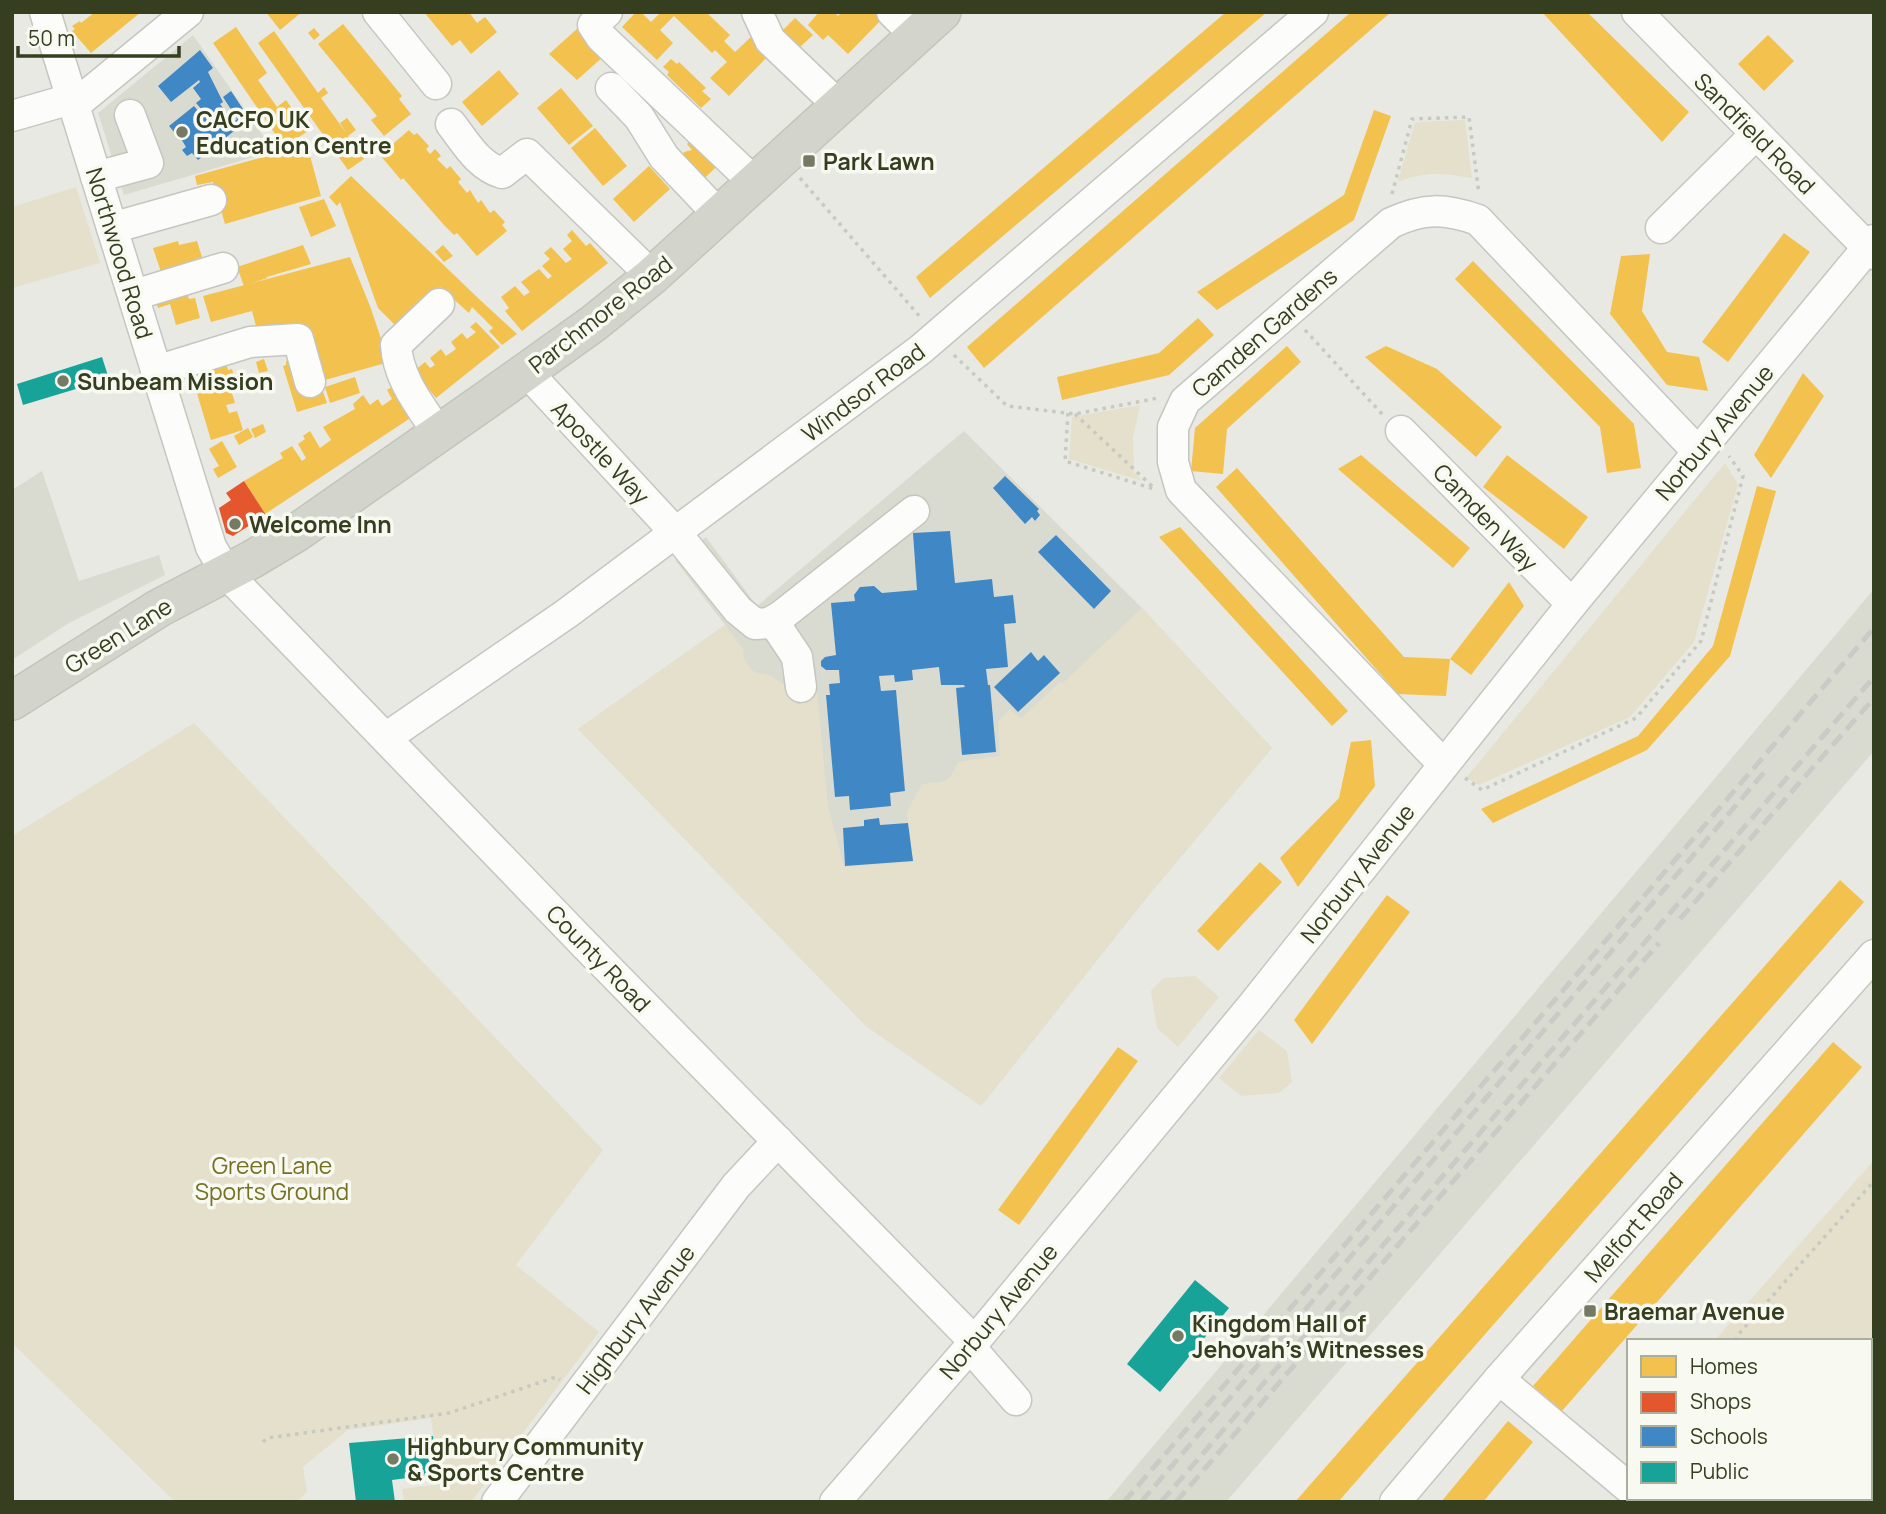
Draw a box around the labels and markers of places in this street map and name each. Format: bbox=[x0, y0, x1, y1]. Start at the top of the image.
place label: CACFO UK Education Centre bbox=[196, 103, 392, 161]
marker: CACFO UK Education Centre bbox=[174, 124, 190, 140]
place label: Park Lawn bbox=[823, 145, 935, 177]
marker: Park Lawn bbox=[801, 153, 817, 169]
place label: Sunbeam Mission bbox=[77, 365, 273, 397]
marker: Sunbeam Mission bbox=[55, 373, 71, 389]
place label: Welcome Inn bbox=[249, 508, 392, 540]
marker: Welcome Inn bbox=[227, 516, 243, 532]
place label: Braemar Avenue bbox=[1604, 1295, 1785, 1327]
marker: Braemar Avenue bbox=[1582, 1303, 1598, 1319]
place label: Kingdom Hall of Jehovah's Witnesses bbox=[1192, 1307, 1424, 1365]
marker: Kingdom Hall of Jehovah's Witnesses bbox=[1170, 1328, 1186, 1344]
place label: Highbury Community & Sports Centre bbox=[407, 1430, 644, 1488]
marker: Highbury Community & Sports Centre bbox=[385, 1451, 401, 1467]

